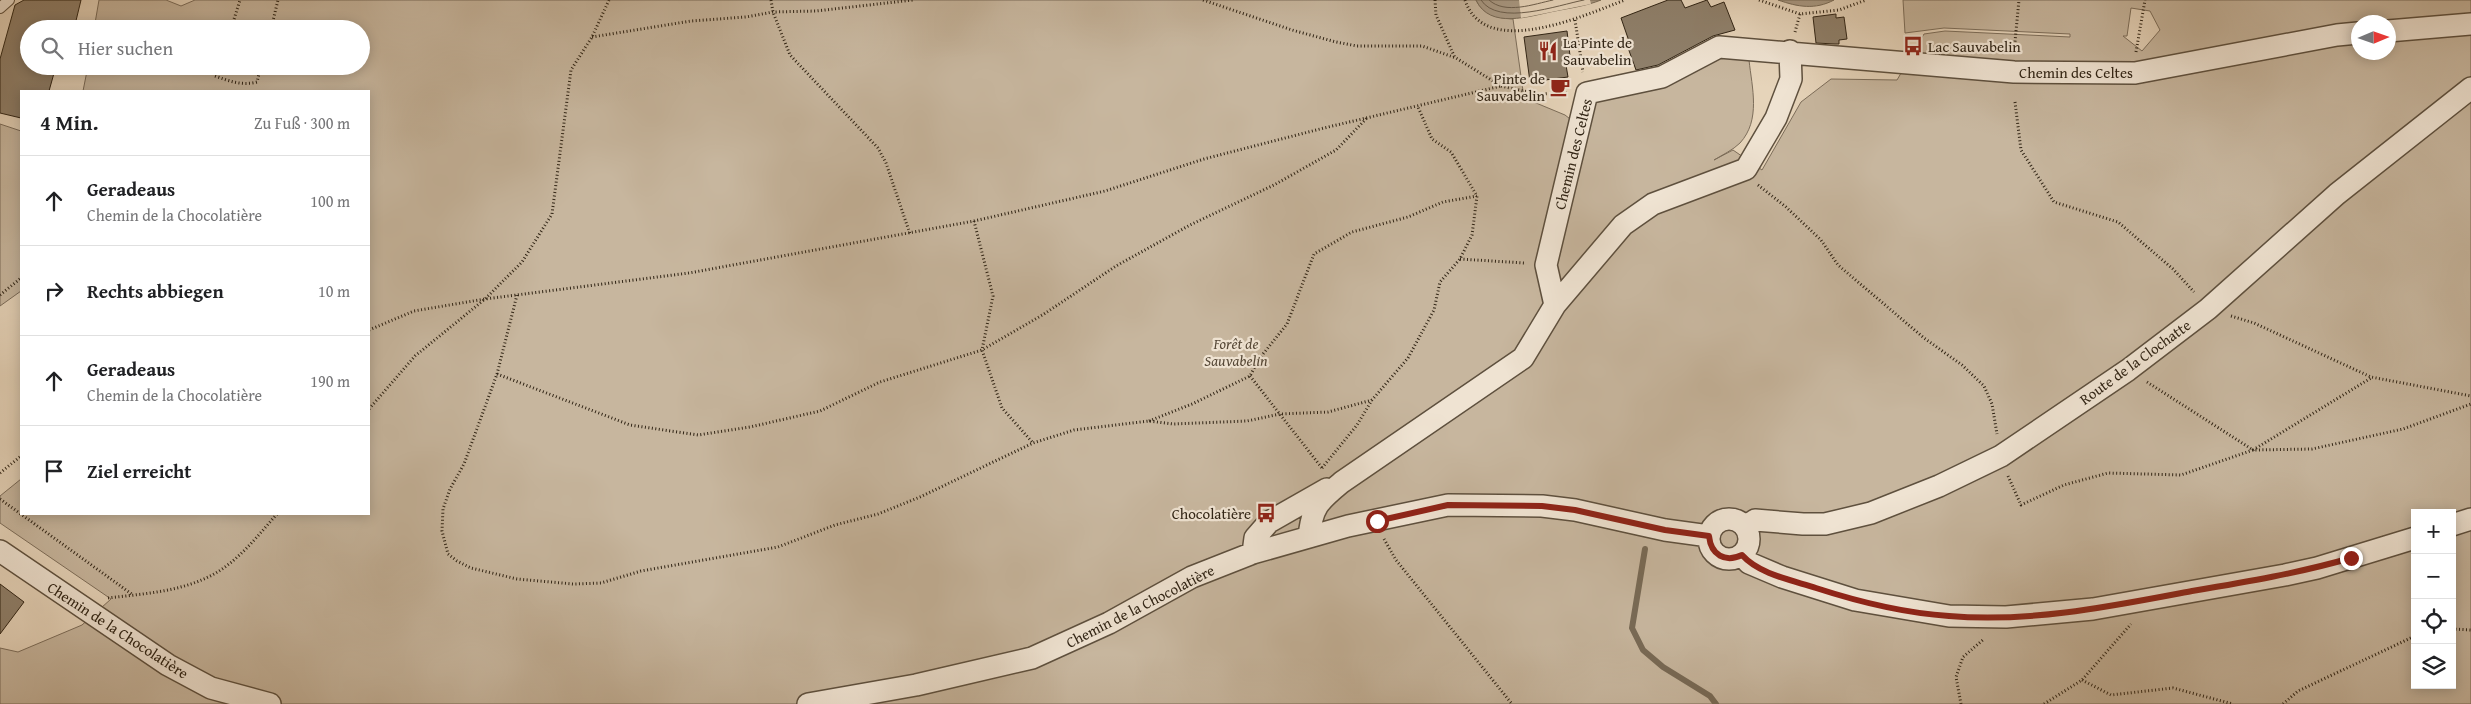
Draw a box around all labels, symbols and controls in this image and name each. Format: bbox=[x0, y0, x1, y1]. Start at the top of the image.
north arrow bbox=[2351, 15, 2396, 60]
search box bbox=[20, 20, 370, 75]
place label: La Pinte de Sauvabelin bbox=[1563, 32, 1632, 70]
icon: search bbox=[38, 34, 66, 62]
text: Hier suchen bbox=[78, 34, 173, 62]
bus stop icon: Lac Sauvabelin bbox=[1902, 35, 1924, 57]
place label: Lac Sauvabelin bbox=[1928, 36, 2021, 57]
restaurant icon: La Pinte de Sauvabelin bbox=[1537, 40, 1559, 62]
street label: Chemin des Celtes bbox=[2019, 62, 2133, 83]
place label: Pinte de Sauvabelin bbox=[1477, 68, 1546, 106]
cafe icon: Pinte de Sauvabelin bbox=[1549, 76, 1571, 98]
street label: Chemin des Celtes bbox=[1549, 96, 1597, 212]
text: 4 Min. bbox=[40, 107, 98, 138]
text: Zu Fuß · 300 m bbox=[254, 111, 350, 135]
text: Geradeaus bbox=[87, 175, 175, 203]
icon: ahead bbox=[40, 187, 68, 215]
text: 100 m bbox=[310, 189, 350, 213]
text: Chemin de la Chocolatière bbox=[87, 203, 262, 227]
icon: right bbox=[40, 277, 68, 305]
text: Rechts abbiegen bbox=[87, 277, 224, 305]
text: 10 m bbox=[318, 279, 350, 303]
street label: Route de la Clochatte bbox=[2075, 315, 2195, 409]
park label: Forêt de Sauvabelin bbox=[1204, 333, 1268, 371]
text: Geradeaus bbox=[87, 355, 175, 383]
icon: ahead bbox=[40, 367, 68, 395]
text: 190 m bbox=[310, 369, 350, 393]
text: Chemin de la Chocolatière bbox=[87, 383, 262, 407]
icon: arrive bbox=[40, 457, 68, 485]
text: Ziel erreicht bbox=[87, 457, 191, 485]
bus stop icon: Chocolatière bbox=[1255, 502, 1277, 524]
place label: Chocolatière bbox=[1172, 503, 1251, 524]
map controls bbox=[2411, 509, 2456, 689]
button: + bbox=[2411, 509, 2456, 554]
route start bbox=[1366, 510, 1389, 533]
route end bbox=[2340, 547, 2363, 570]
button: − bbox=[2411, 554, 2456, 599]
street label: Chemin de la Chocolatière bbox=[1062, 559, 1218, 653]
street label: Chemin de la Chocolatière bbox=[43, 576, 193, 684]
button: locate bbox=[2411, 599, 2456, 644]
button: layers bbox=[2411, 644, 2456, 689]

